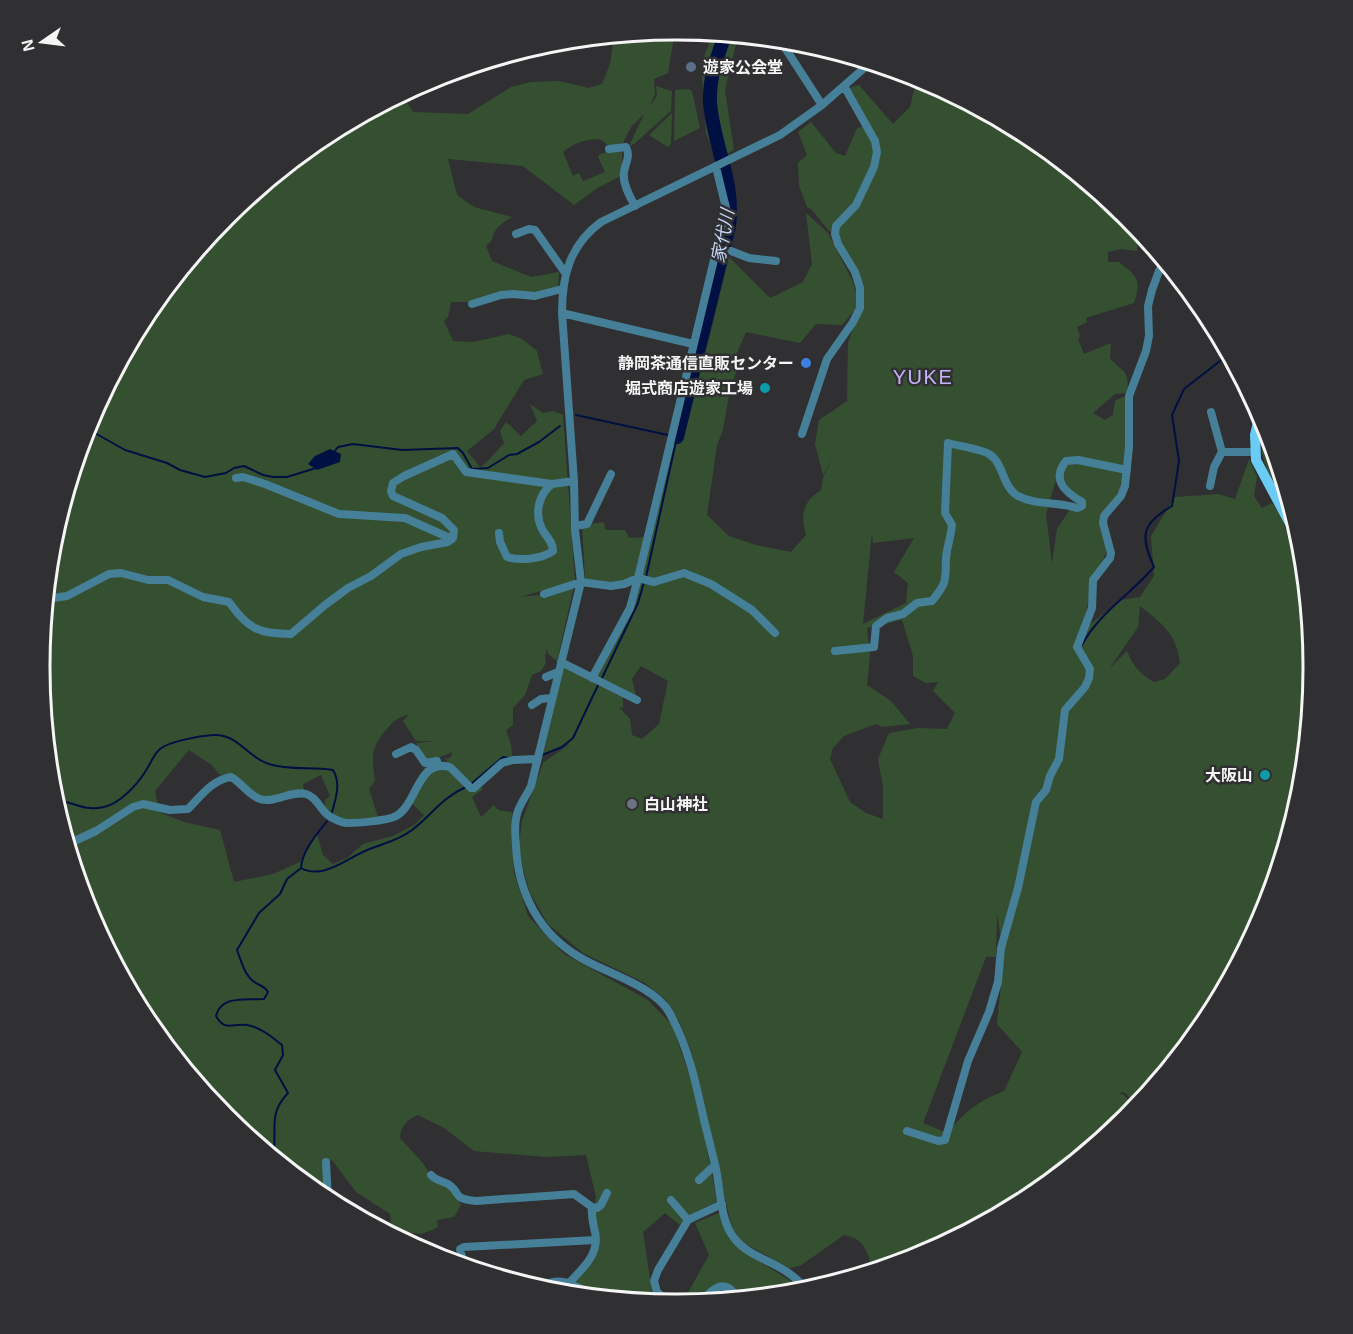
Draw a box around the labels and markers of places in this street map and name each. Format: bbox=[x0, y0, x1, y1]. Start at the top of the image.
place label: 遊家公会堂 bbox=[703, 58, 783, 76]
marker: 遊家公会堂 bbox=[684, 60, 698, 74]
place label: 静岡茶通信直販センター bbox=[618, 354, 794, 372]
marker: 静岡茶通信直販センター bbox=[799, 356, 813, 370]
place label: 堀式商店遊家工場 bbox=[625, 379, 753, 397]
marker: 堀式商店遊家工場 bbox=[758, 381, 772, 395]
place label: 大阪山 bbox=[1205, 767, 1253, 784]
marker: 大阪山 bbox=[1258, 768, 1272, 782]
place label: 白山神社 bbox=[644, 795, 708, 813]
marker: 白山神社 bbox=[625, 797, 639, 811]

